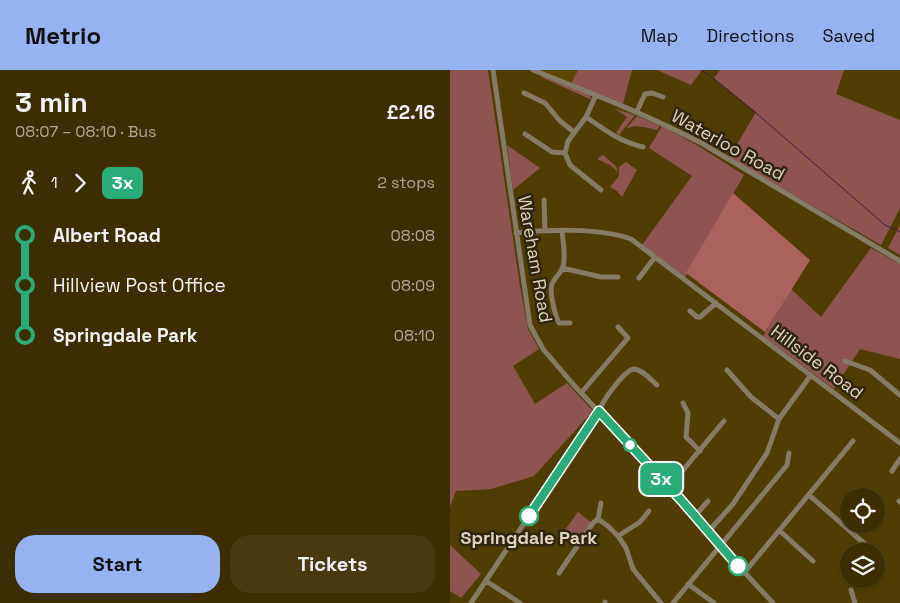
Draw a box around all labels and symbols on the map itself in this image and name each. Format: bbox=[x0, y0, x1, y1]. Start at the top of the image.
street label: Waterloo Road bbox=[667, 104, 789, 185]
street label: Wareham Road bbox=[513, 194, 558, 324]
street label: Hillside Road bbox=[766, 319, 868, 404]
unlabelled marker bbox=[623, 438, 637, 452]
line badge: 3x bbox=[638, 463, 684, 495]
marker: Springdale Park bbox=[519, 506, 539, 526]
place label: Springdale Park bbox=[461, 526, 597, 549]
unlabelled marker bbox=[728, 556, 748, 576]

